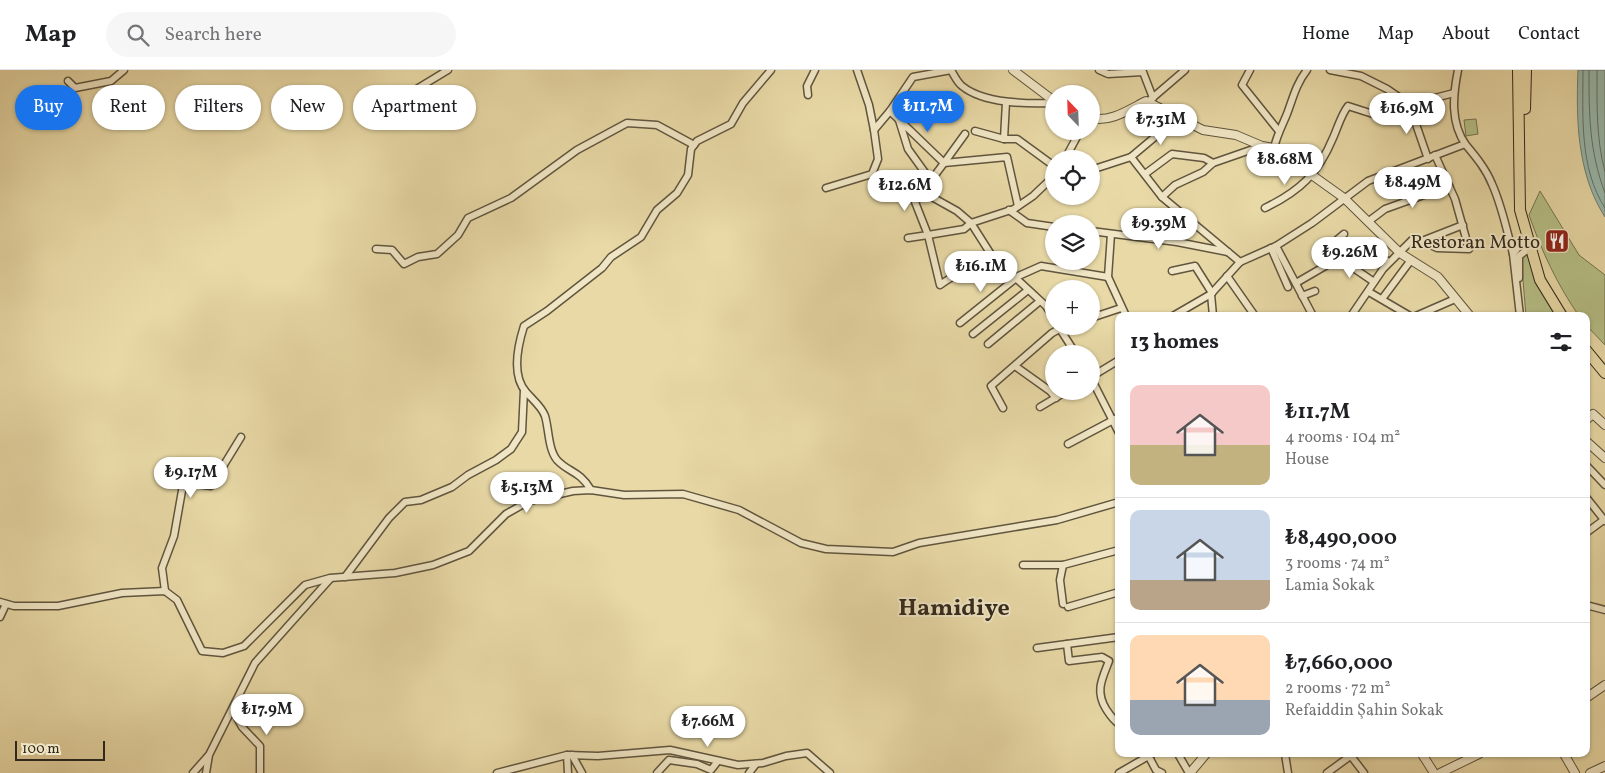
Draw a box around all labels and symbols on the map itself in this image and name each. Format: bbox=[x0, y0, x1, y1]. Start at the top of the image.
north arrow bbox=[1045, 85, 1100, 140]
pin: ₺11.7M bbox=[887, 90, 969, 133]
pin: ₺16.9M bbox=[1366, 92, 1448, 135]
pin: ₺7.31M bbox=[1120, 104, 1202, 146]
pin: ₺8.68M bbox=[1244, 144, 1326, 186]
pin: ₺8.49M bbox=[1372, 166, 1454, 209]
pin: ₺12.6M bbox=[864, 170, 946, 212]
pin: ₺9.39M bbox=[1118, 208, 1200, 250]
restaurant icon: Restoran Motto bbox=[1544, 228, 1570, 254]
place label: Restoran Motto bbox=[1411, 230, 1540, 256]
pin: ₺9.26M bbox=[1309, 236, 1391, 279]
pin: ₺16.1M bbox=[940, 250, 1022, 293]
pin: ₺9.17M bbox=[150, 456, 232, 499]
pin: ₺5.13M bbox=[486, 472, 568, 514]
district label: Hamidiye bbox=[898, 592, 1010, 626]
pin: ₺17.9M bbox=[226, 694, 308, 736]
pin: ₺7.66M bbox=[667, 706, 749, 748]
scale bar bbox=[15, 738, 105, 761]

